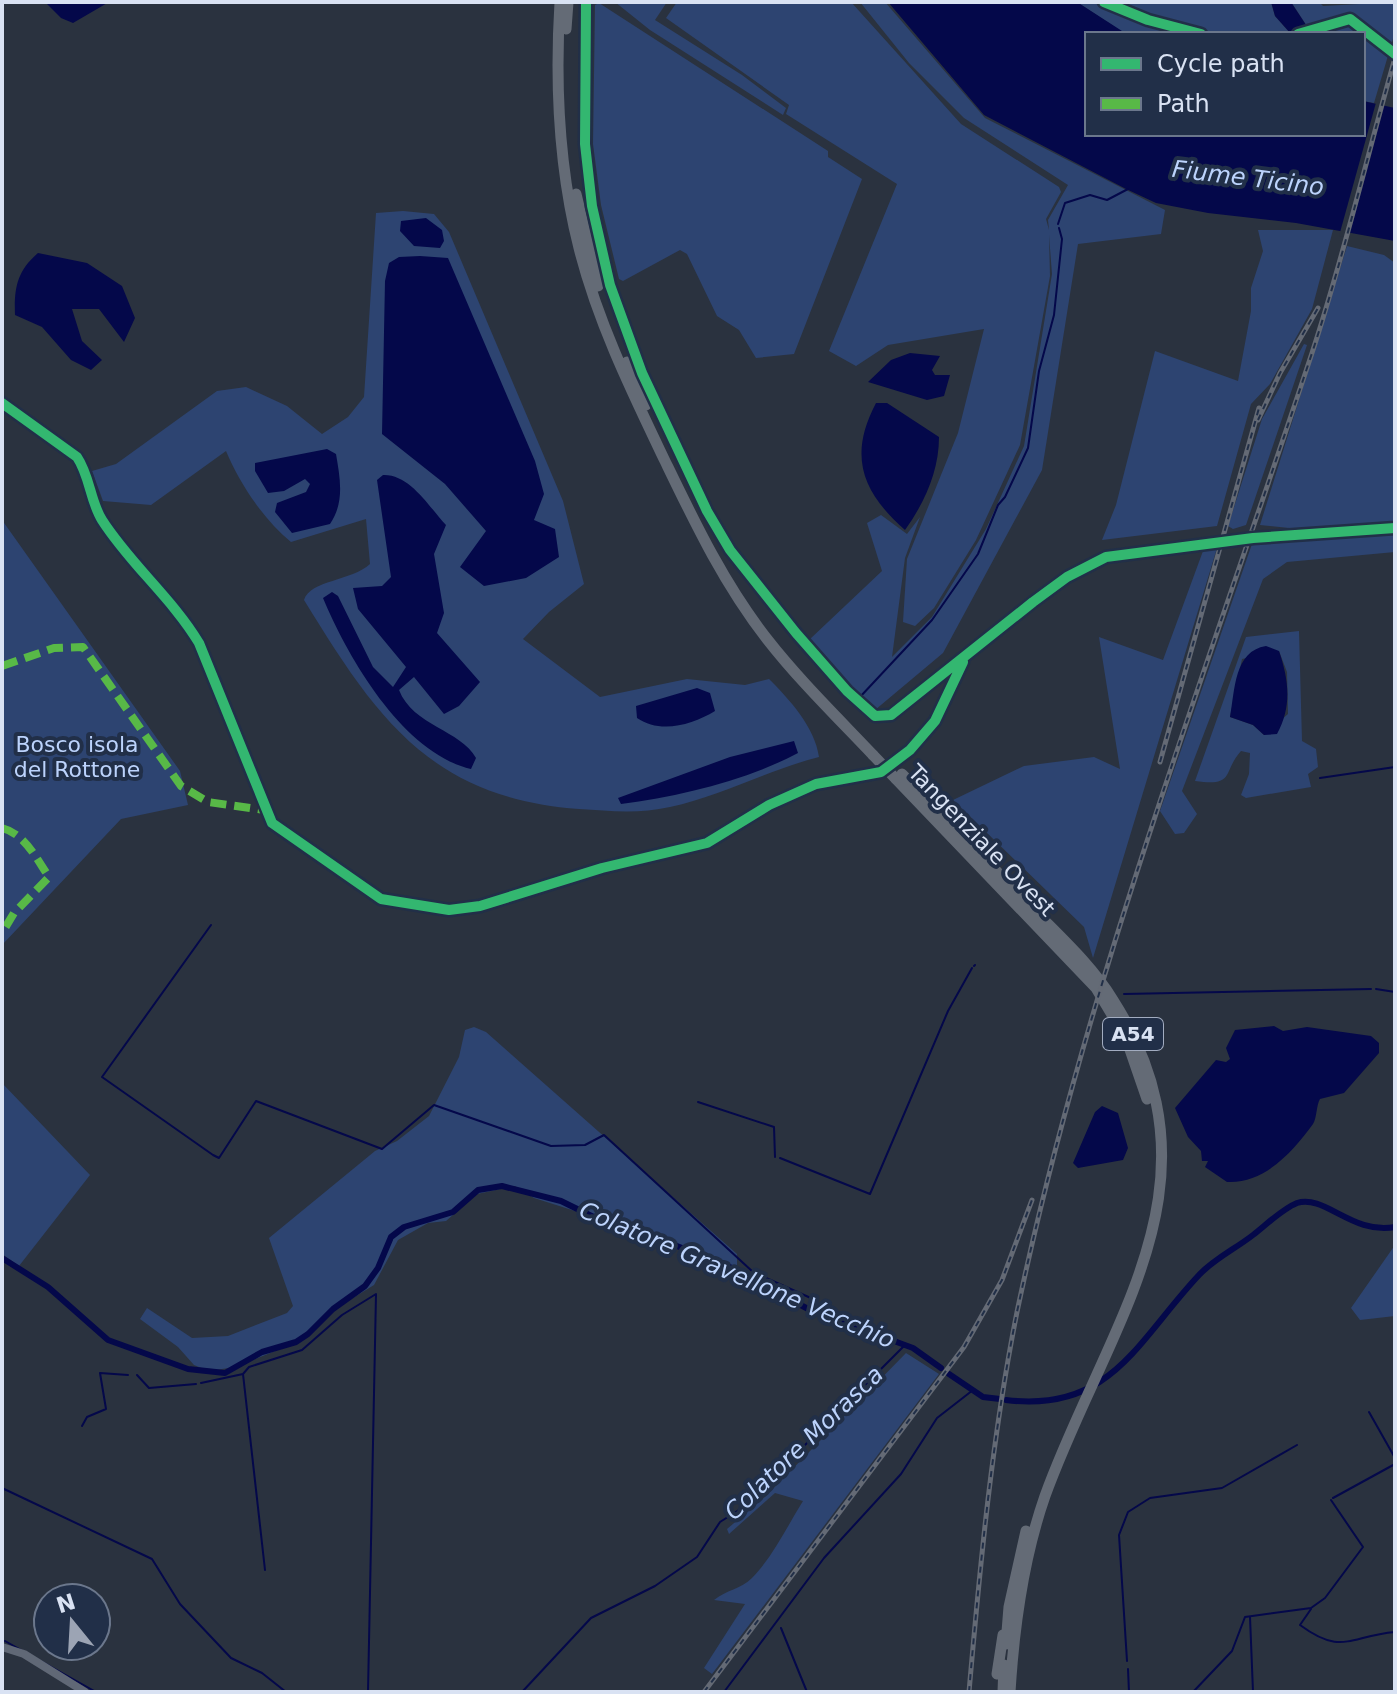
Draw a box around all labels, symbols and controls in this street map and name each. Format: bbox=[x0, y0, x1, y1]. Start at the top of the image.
legend bbox=[1085, 32, 1365, 136]
text: Cycle path bbox=[1157, 50, 1285, 78]
text: Path bbox=[1157, 90, 1210, 118]
water label: Fiume Ticino bbox=[1171, 155, 1325, 201]
park label: Bosco isola del Rottone bbox=[14, 732, 140, 782]
street label: Tangenziale Ovest bbox=[902, 759, 1060, 921]
road number: A54 bbox=[1103, 1018, 1163, 1050]
water label: Colatore Gravellone Vecchio bbox=[575, 1196, 899, 1354]
water label: Colatore Morasca bbox=[719, 1360, 889, 1526]
north arrow bbox=[32, 1582, 112, 1662]
text: N bbox=[53, 1589, 79, 1618]

